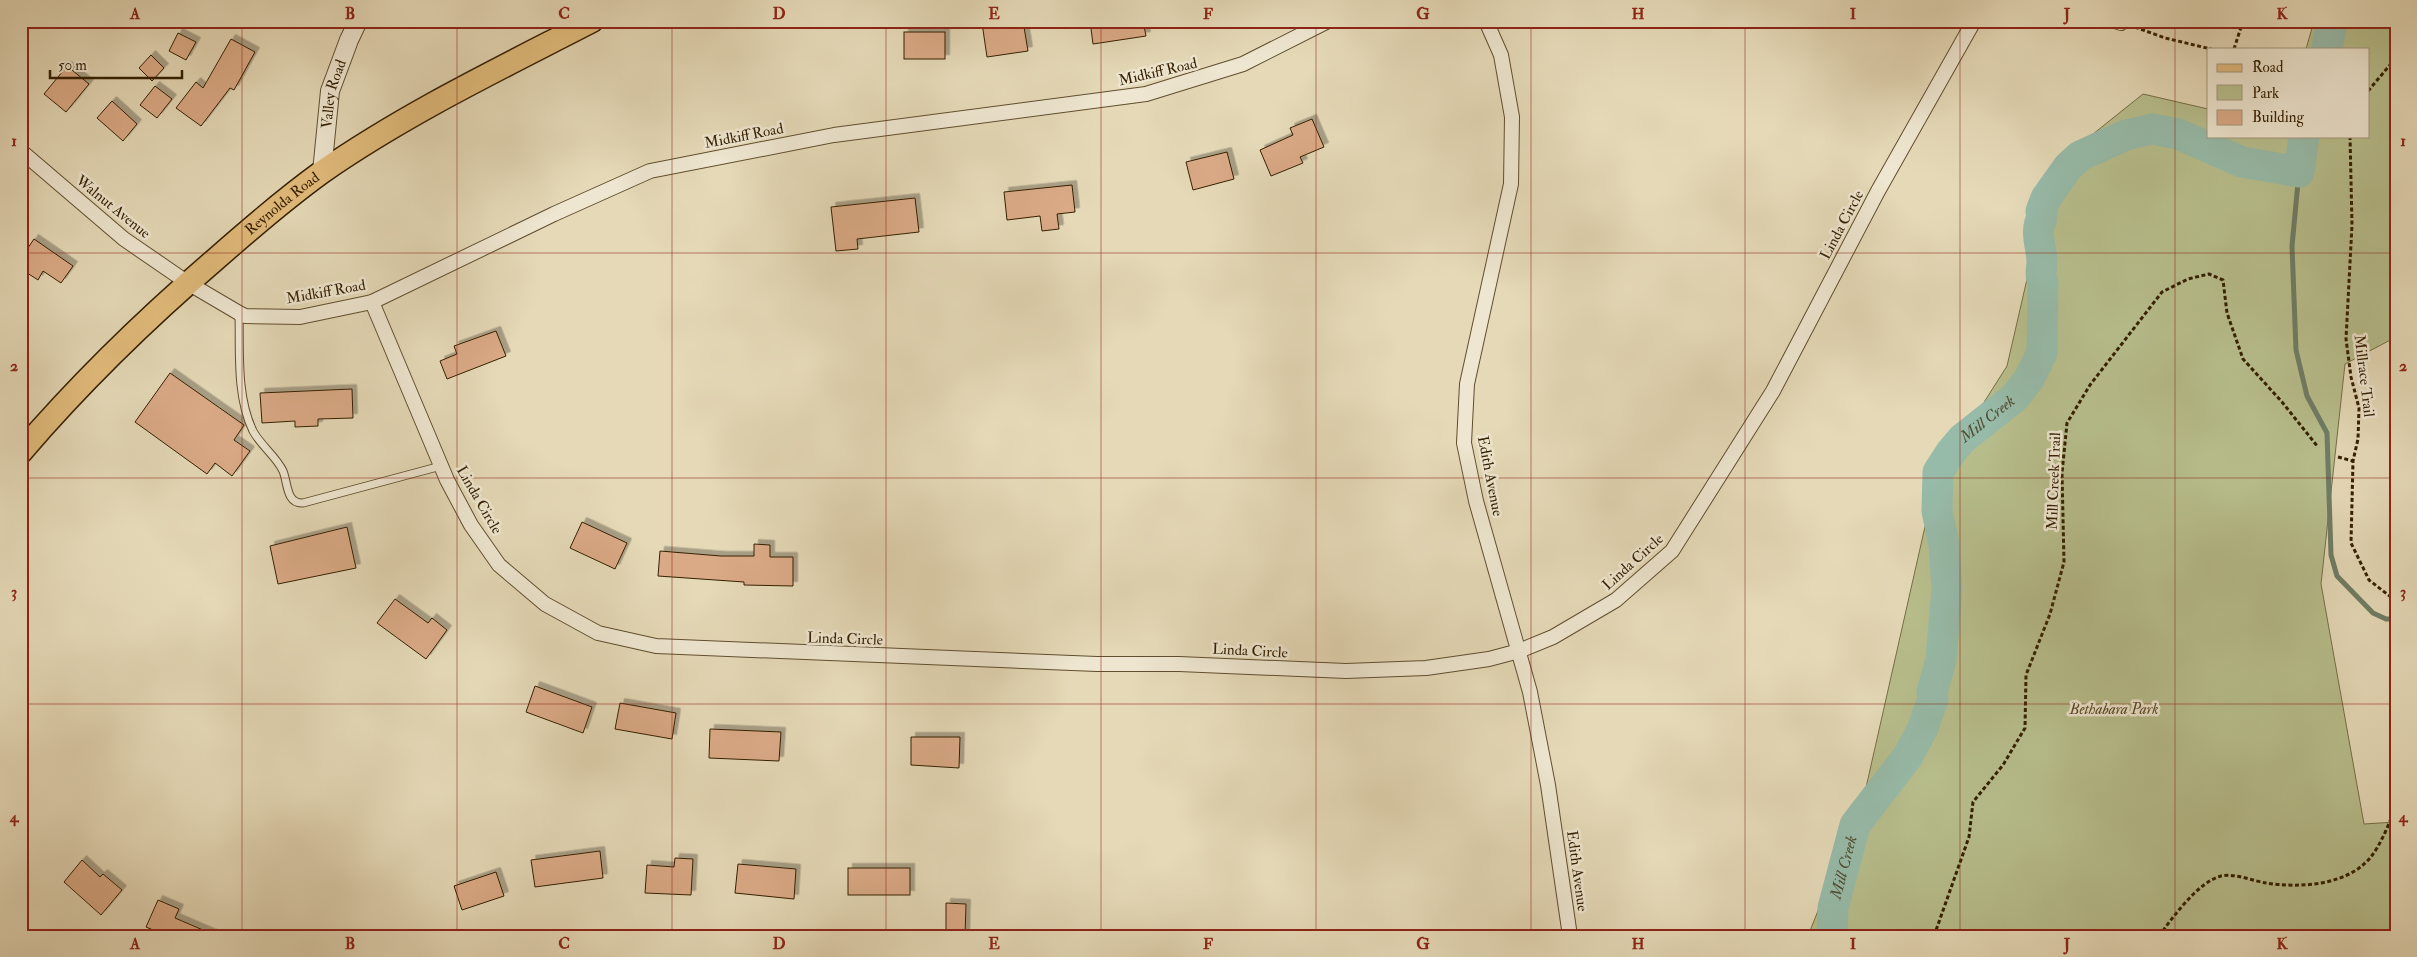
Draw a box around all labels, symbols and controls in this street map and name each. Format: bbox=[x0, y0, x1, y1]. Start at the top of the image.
text: A bbox=[129, 4, 141, 24]
text: B bbox=[345, 4, 355, 24]
text: C bbox=[558, 4, 570, 24]
text: D bbox=[772, 4, 786, 24]
text: E bbox=[988, 4, 1000, 24]
text: F bbox=[1203, 4, 1213, 24]
text: G bbox=[1416, 4, 1430, 24]
text: H bbox=[1631, 4, 1645, 24]
text: I bbox=[1850, 4, 1857, 24]
text: J bbox=[2063, 4, 2071, 25]
text: K bbox=[2276, 4, 2288, 24]
scale bar bbox=[50, 48, 182, 80]
legend bbox=[2207, 48, 2370, 138]
street label: Midkiff Road bbox=[1117, 54, 1200, 90]
text: 50 m bbox=[58, 56, 87, 75]
street label: Valley Road bbox=[317, 56, 351, 129]
text: Road bbox=[2252, 58, 2284, 77]
text: Park bbox=[2252, 84, 2279, 103]
text: Building bbox=[2252, 108, 2304, 127]
street label: Midkiff Road bbox=[703, 119, 786, 153]
text: 1 bbox=[11, 131, 17, 151]
text: 1 bbox=[2400, 131, 2406, 151]
street label: Reynolda Road bbox=[241, 167, 324, 239]
street label: Walnut Avenue bbox=[71, 170, 154, 243]
street label: Linda Circle bbox=[1816, 187, 1868, 263]
street label: Midkiff Road bbox=[285, 276, 368, 308]
street label: Millrace Trail bbox=[2350, 334, 2378, 418]
text: 2 bbox=[10, 356, 18, 376]
text: 2 bbox=[2399, 356, 2407, 376]
water label: Mill Creek bbox=[1955, 391, 2019, 447]
street label: Mill Creek Trail bbox=[2043, 432, 2065, 530]
street label: Edith Avenue bbox=[1473, 434, 1507, 518]
street label: Linda Circle bbox=[452, 462, 506, 538]
street label: Linda Circle bbox=[1598, 530, 1668, 594]
text: 3 bbox=[11, 582, 17, 602]
text: 3 bbox=[2400, 582, 2406, 602]
street label: Linda Circle bbox=[807, 628, 883, 650]
street label: Linda Circle bbox=[1212, 640, 1288, 662]
park label: Bethabara Park bbox=[2068, 700, 2159, 719]
text: 4 bbox=[9, 807, 20, 827]
text: 4 bbox=[2398, 807, 2409, 827]
street label: Edith Avenue bbox=[1562, 829, 1592, 913]
water label: Mill Creek bbox=[1826, 833, 1862, 902]
text: A bbox=[129, 934, 141, 954]
text: B bbox=[345, 934, 355, 954]
text: C bbox=[558, 934, 570, 954]
text: D bbox=[772, 934, 786, 954]
text: E bbox=[988, 934, 1000, 954]
text: F bbox=[1203, 934, 1213, 954]
text: G bbox=[1416, 934, 1430, 954]
text: H bbox=[1631, 934, 1645, 954]
text: I bbox=[1850, 934, 1857, 954]
text: J bbox=[2063, 934, 2071, 955]
text: K bbox=[2276, 934, 2288, 954]

